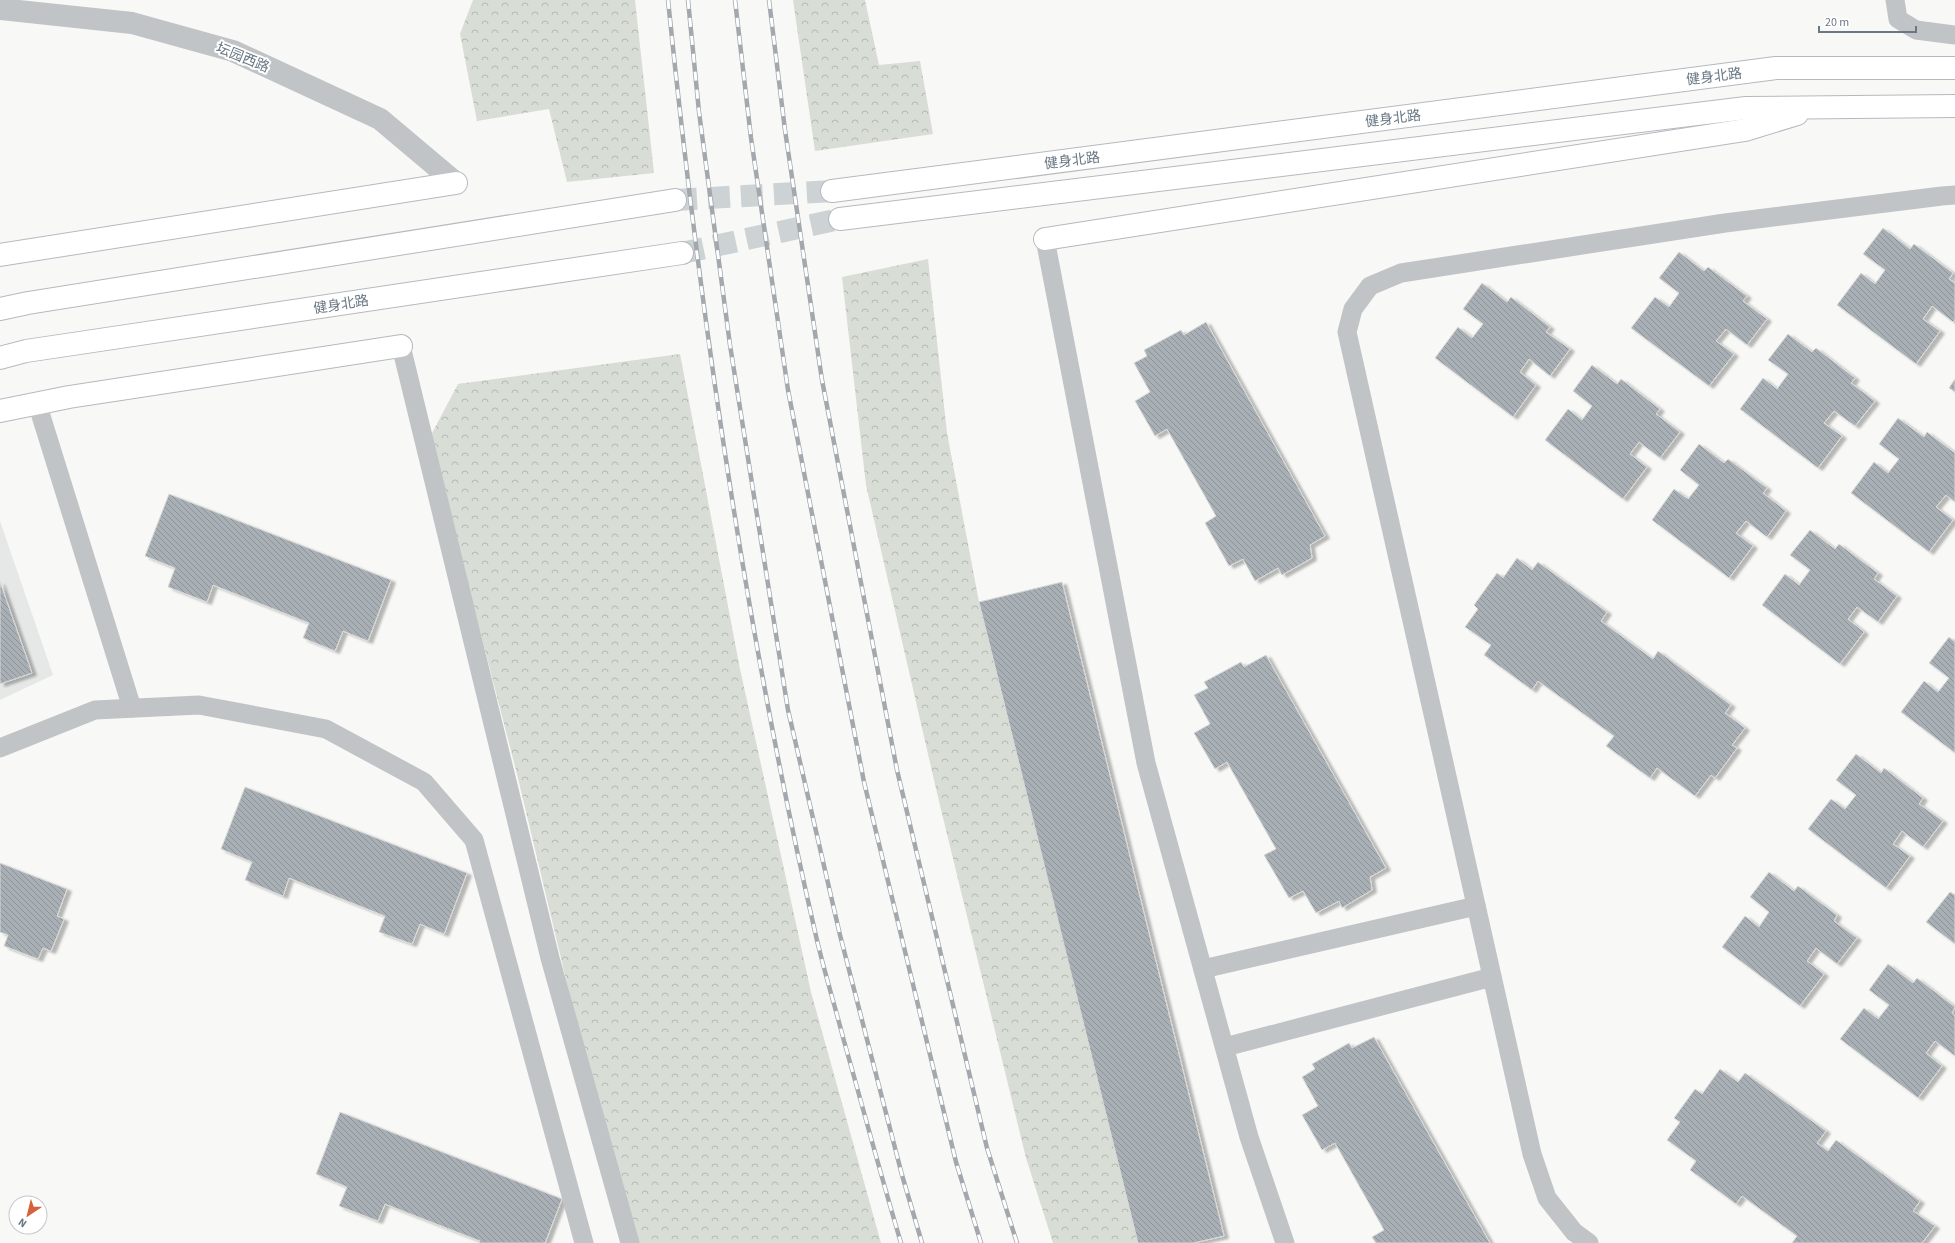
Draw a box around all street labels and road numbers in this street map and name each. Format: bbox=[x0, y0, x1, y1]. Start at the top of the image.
street label: 坛园西路 bbox=[213, 38, 272, 78]
street label: 健身北路 bbox=[1685, 64, 1743, 90]
street label: 健身北路 bbox=[1364, 106, 1422, 132]
street label: 健身北路 bbox=[1043, 148, 1101, 174]
street label: 健身北路 bbox=[312, 291, 370, 319]

